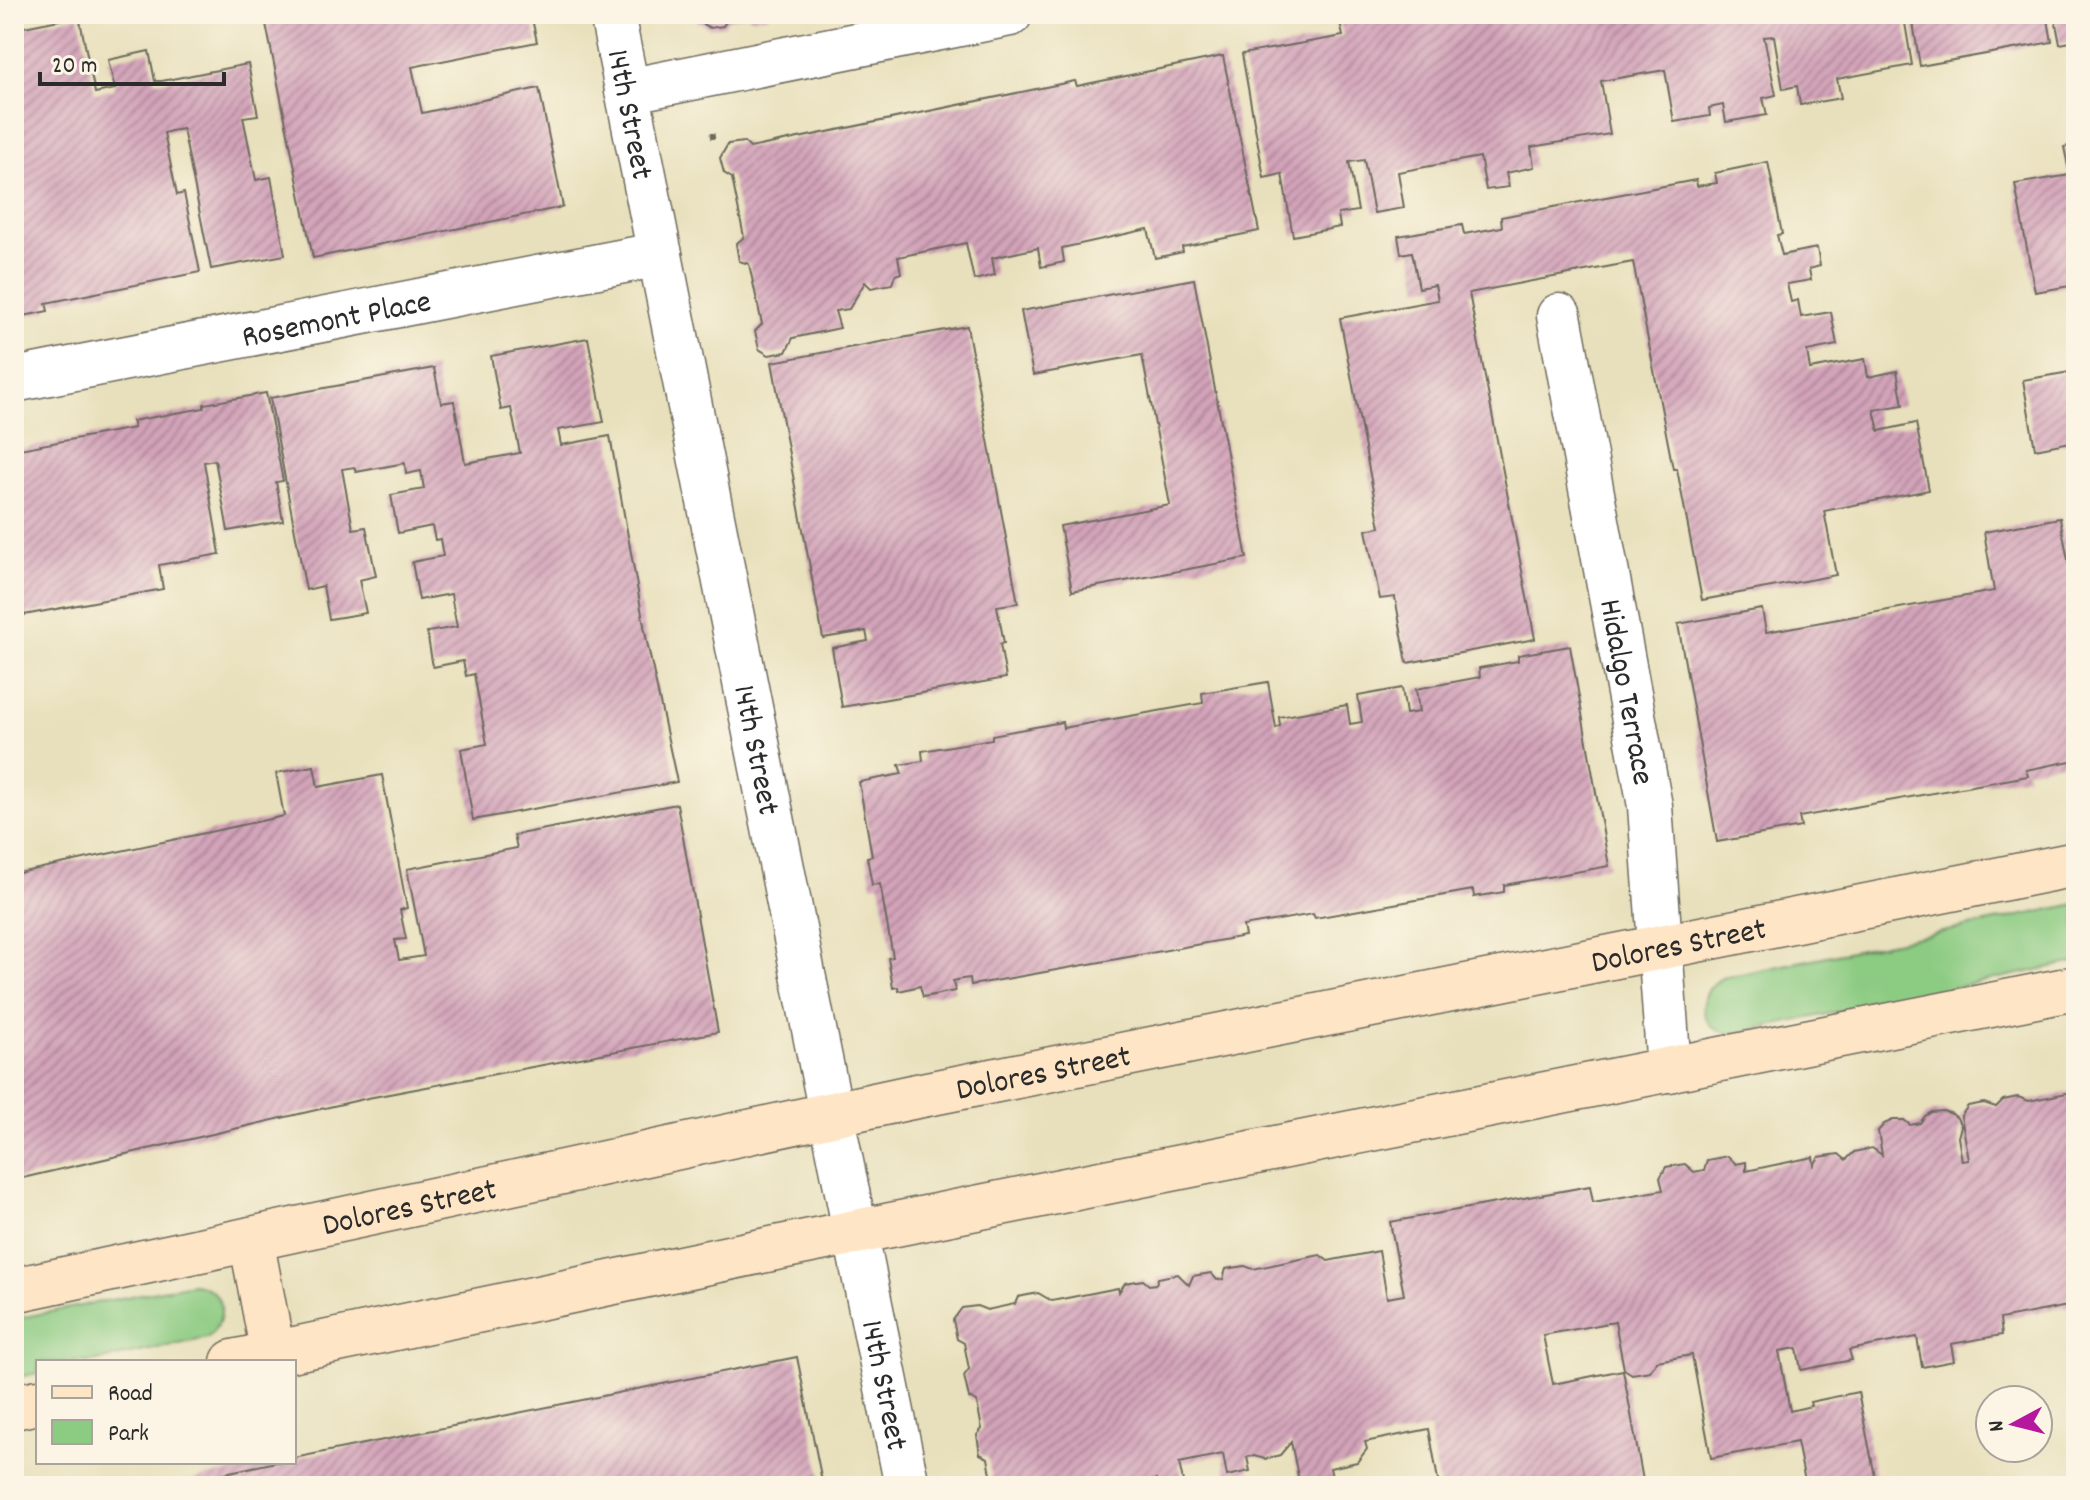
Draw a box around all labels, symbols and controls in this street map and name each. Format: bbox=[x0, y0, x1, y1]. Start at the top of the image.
scale bar bbox=[40, 36, 224, 86]
street label: 14th Street bbox=[592, 46, 662, 184]
text: 20 m bbox=[52, 50, 98, 84]
street label: Rosemont Place bbox=[238, 281, 435, 363]
street label: Hidalgo Terrace bbox=[1584, 596, 1664, 789]
street label: 14th Street bbox=[718, 681, 789, 820]
street label: Dolores Street bbox=[1588, 909, 1771, 988]
street label: Dolores Street bbox=[952, 1036, 1135, 1116]
street label: Dolores Street bbox=[319, 1169, 502, 1251]
street label: 14th Street bbox=[846, 1317, 917, 1455]
legend bbox=[36, 1360, 296, 1464]
text: Road bbox=[108, 1378, 153, 1412]
north arrow bbox=[1974, 1384, 2054, 1464]
text: Park bbox=[108, 1418, 149, 1452]
text: N bbox=[1982, 1419, 2014, 1433]

